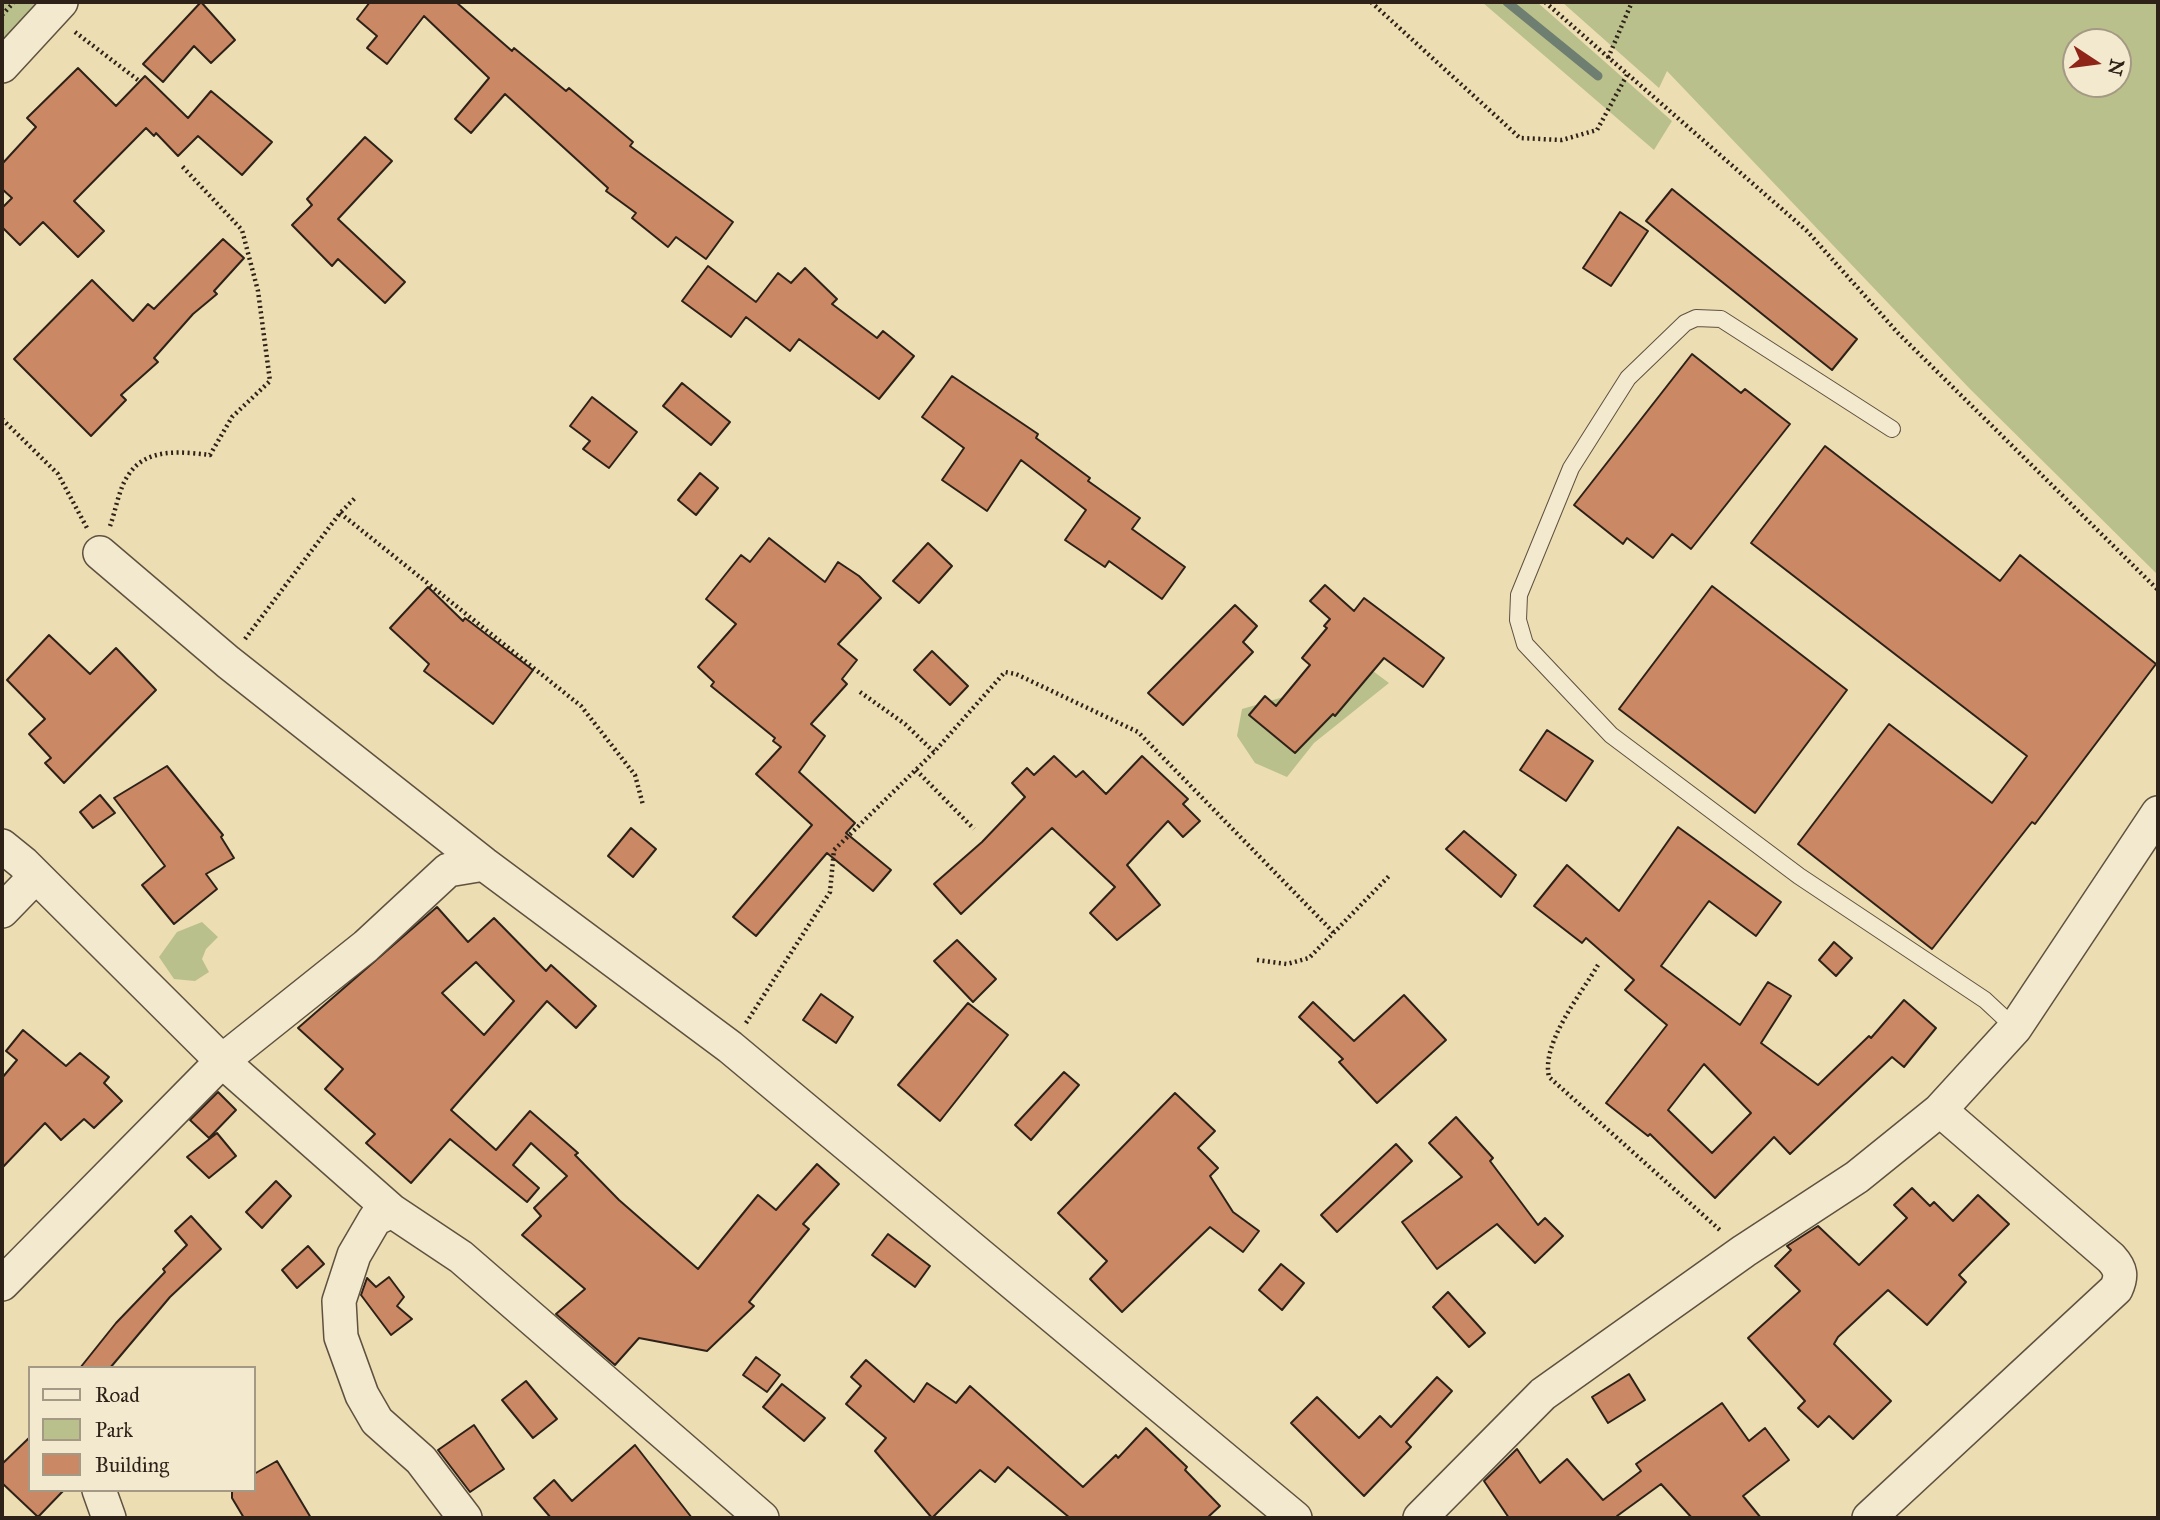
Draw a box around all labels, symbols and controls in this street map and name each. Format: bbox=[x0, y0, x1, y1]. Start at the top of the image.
north arrow bbox=[2062, 28, 2132, 98]
text: N bbox=[2103, 57, 2129, 78]
legend bbox=[28, 1366, 256, 1492]
text: Road bbox=[95, 1382, 140, 1408]
text: Park bbox=[95, 1417, 133, 1443]
text: Building bbox=[95, 1452, 169, 1478]

